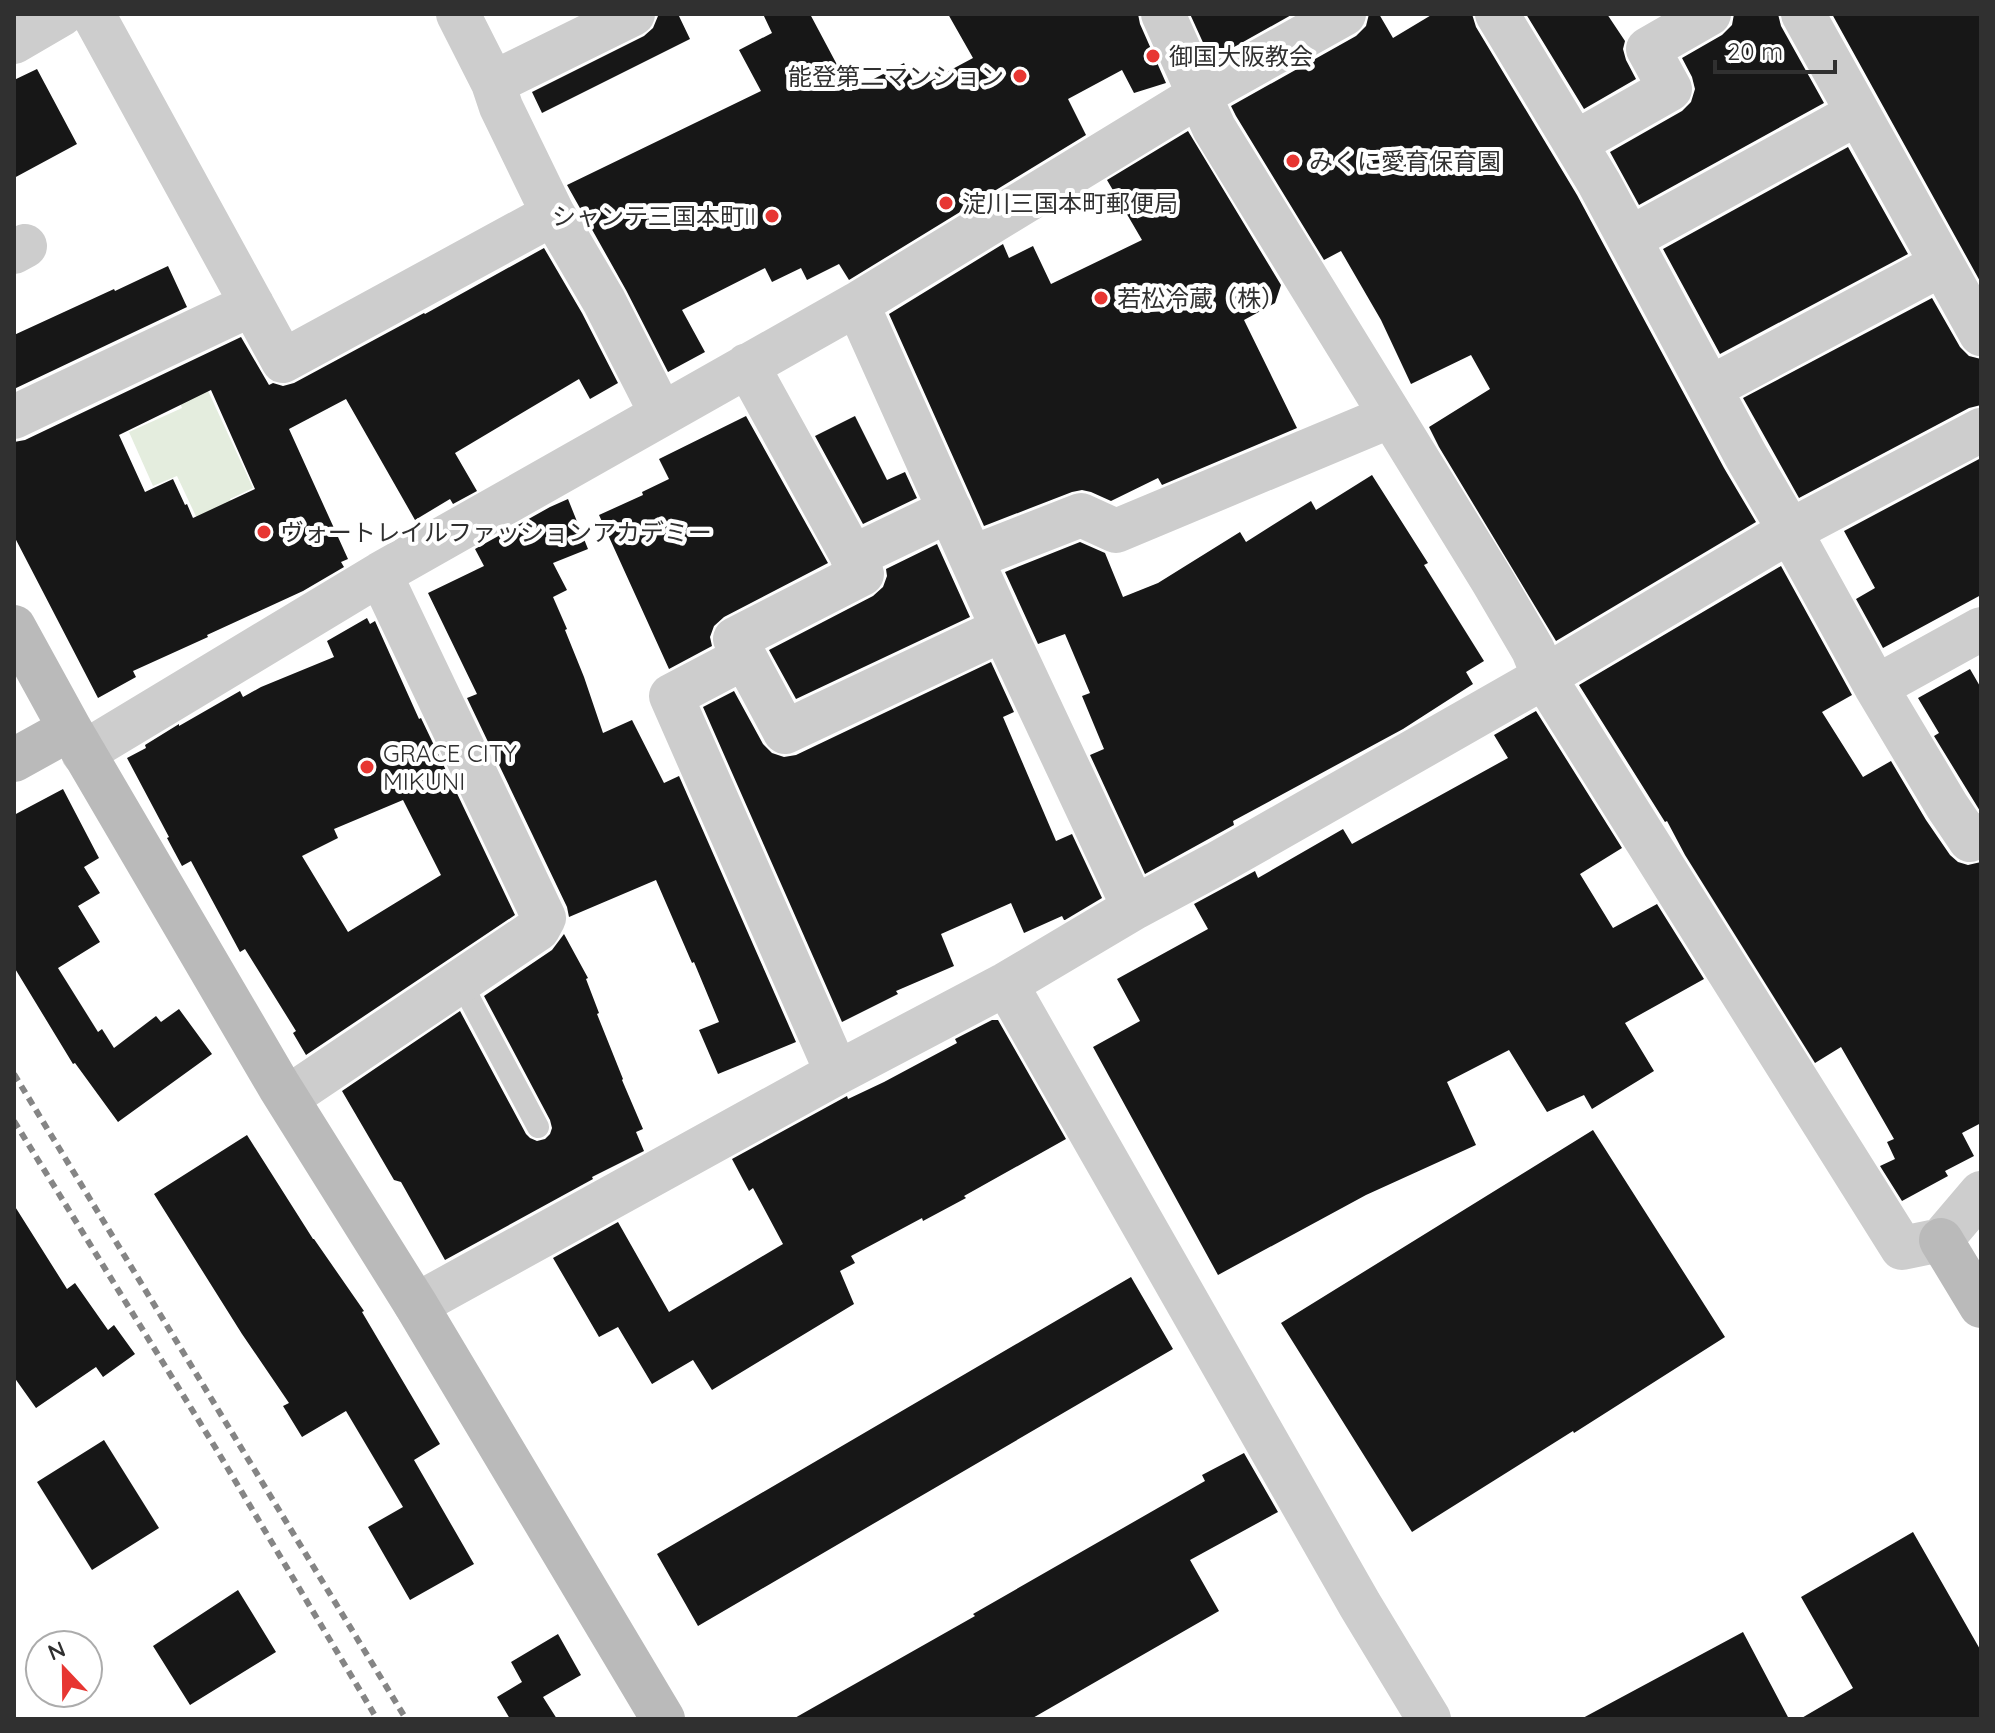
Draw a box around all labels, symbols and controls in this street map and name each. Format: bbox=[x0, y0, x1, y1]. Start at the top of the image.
scale bar bbox=[1715, 24, 1835, 74]
text: 20 m bbox=[1727, 36, 1783, 66]
place label: 御国大阪教会 bbox=[1169, 41, 1313, 71]
marker: 御国大阪教会 bbox=[1144, 47, 1162, 65]
place label: 能登第二マンション bbox=[788, 61, 1004, 91]
marker: 能登第二マンション bbox=[1011, 67, 1029, 85]
place label: みくに愛育保育園 bbox=[1309, 146, 1501, 176]
marker: みくに愛育保育園 bbox=[1284, 152, 1302, 170]
place label: 淀川三国本町郵便局 bbox=[962, 188, 1178, 218]
marker: 淀川三国本町郵便局 bbox=[937, 194, 955, 212]
place label: シャンテ三国本町II bbox=[552, 201, 756, 231]
marker: シャンテ三国本町II bbox=[763, 207, 781, 225]
place label: 若松冷蔵（株） bbox=[1117, 283, 1285, 313]
marker: 若松冷蔵（株） bbox=[1092, 289, 1110, 307]
place label: ヴォートレイルファッションアカデミー bbox=[280, 517, 712, 547]
marker: ヴォートレイルファッションアカデミー bbox=[255, 523, 273, 541]
place label: GRACE CITY MIKUNI bbox=[383, 738, 517, 796]
marker: GRACE CITY MIKUNI bbox=[358, 758, 376, 776]
north arrow bbox=[24, 1629, 104, 1709]
text: N bbox=[44, 1634, 69, 1666]

